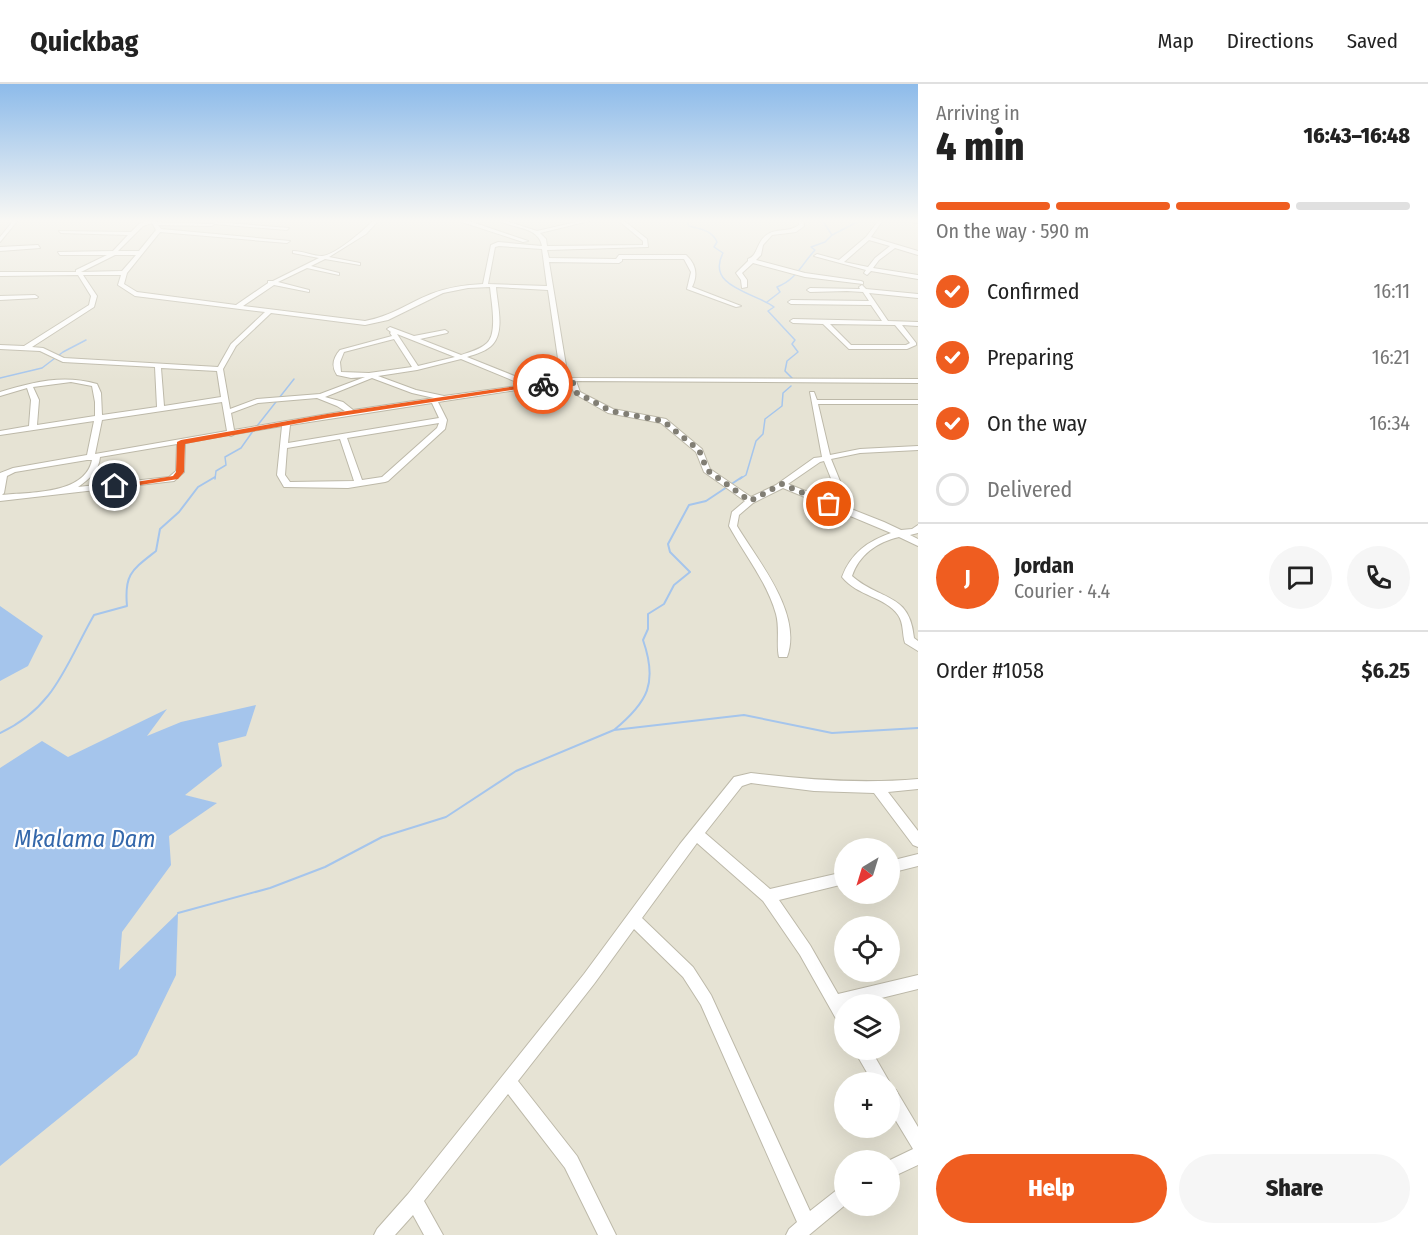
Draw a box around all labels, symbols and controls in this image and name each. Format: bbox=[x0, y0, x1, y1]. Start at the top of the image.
text: Quickbag bbox=[30, 25, 138, 58]
text: Map bbox=[1157, 28, 1194, 54]
text: Directions bbox=[1227, 28, 1314, 54]
text: Saved bbox=[1347, 28, 1398, 54]
text: Arriving in bbox=[936, 101, 1020, 125]
text: 16:43–16:48 bbox=[1303, 122, 1410, 149]
text: 4 min bbox=[936, 124, 1024, 170]
text: On the way · 590 m bbox=[936, 219, 1089, 243]
icon: check bbox=[936, 275, 969, 308]
text: Confirmed bbox=[987, 278, 1080, 305]
text: 16:11 bbox=[1374, 279, 1410, 303]
icon: check bbox=[936, 341, 969, 374]
text: Preparing bbox=[987, 344, 1073, 371]
text: 16:21 bbox=[1372, 345, 1410, 369]
courier bbox=[513, 354, 573, 414]
icon: bike bbox=[527, 368, 560, 401]
icon: check bbox=[936, 407, 969, 440]
text: On the way bbox=[987, 410, 1087, 437]
text: 16:34 bbox=[1369, 411, 1410, 435]
pin bbox=[89, 460, 140, 511]
icon: home bbox=[98, 469, 131, 502]
text: Delivered bbox=[987, 476, 1072, 503]
pin bbox=[803, 478, 854, 529]
icon: bag bbox=[812, 487, 845, 520]
button: chat bbox=[1269, 546, 1332, 609]
button: phone bbox=[1347, 546, 1410, 609]
text: Jordan bbox=[1014, 552, 1074, 579]
text: J bbox=[964, 564, 971, 591]
text: Courier · 4.4 bbox=[1014, 579, 1110, 603]
text: Order #1058 bbox=[936, 657, 1044, 684]
text: $6.25 bbox=[1362, 657, 1410, 684]
water label: Mkalama Dam bbox=[14, 825, 156, 853]
north arrow bbox=[834, 838, 900, 904]
map controls bbox=[834, 838, 900, 1216]
button: locate bbox=[834, 916, 900, 982]
button: layers bbox=[834, 994, 900, 1060]
button: + bbox=[834, 1072, 900, 1138]
button: − bbox=[834, 1150, 900, 1216]
button: Help bbox=[936, 1154, 1167, 1223]
button: Share bbox=[1179, 1154, 1410, 1223]

